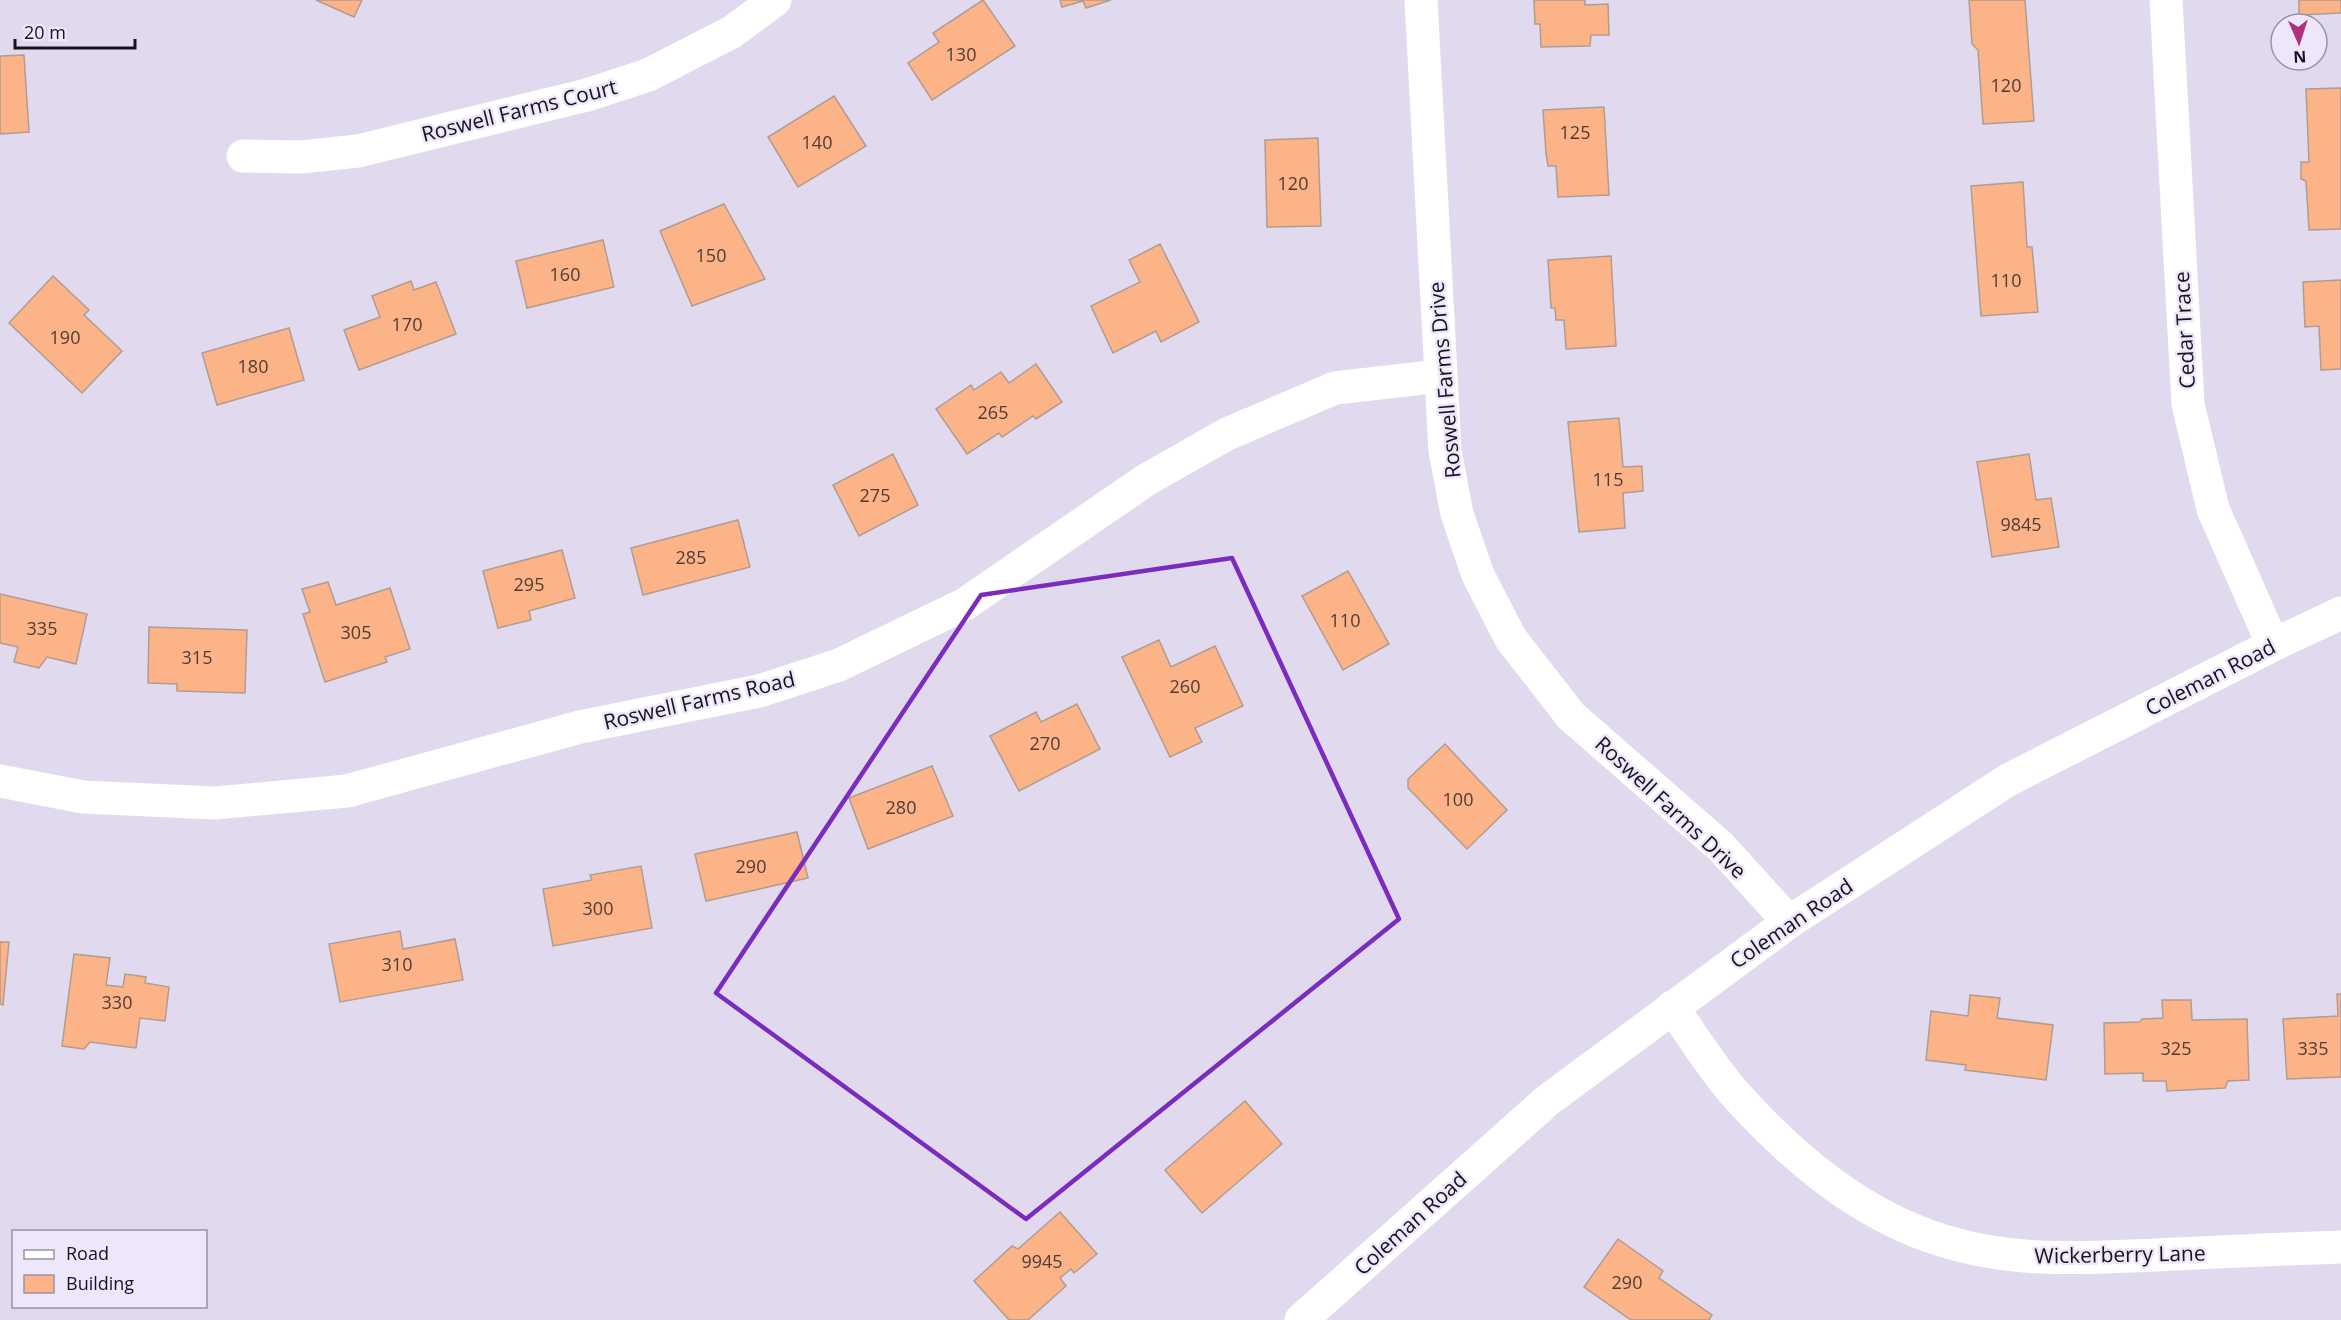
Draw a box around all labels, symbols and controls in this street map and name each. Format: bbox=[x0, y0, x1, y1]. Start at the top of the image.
scale bar bbox=[15, 12, 135, 50]
north arrow bbox=[2269, 12, 2329, 72]
text: 20 m bbox=[24, 20, 66, 44]
house number: 130 bbox=[946, 42, 976, 66]
text: N bbox=[2293, 46, 2307, 68]
street label: Roswell Farms Court bbox=[418, 72, 620, 148]
house number: 120 bbox=[1991, 73, 2021, 97]
house number: 125 bbox=[1560, 120, 1590, 144]
house number: 140 bbox=[802, 130, 832, 154]
house number: 120 bbox=[1278, 171, 1308, 195]
house number: 150 bbox=[696, 243, 726, 267]
house number: 160 bbox=[550, 262, 580, 286]
house number: 110 bbox=[1991, 268, 2021, 292]
street label: Cedar Trace bbox=[2167, 271, 2201, 389]
street label: Roswell Farms Drive bbox=[1421, 281, 1467, 479]
house number: 170 bbox=[392, 312, 422, 336]
house number: 190 bbox=[50, 325, 80, 349]
house number: 180 bbox=[238, 354, 268, 378]
house number: 265 bbox=[978, 400, 1008, 424]
house number: 115 bbox=[1593, 467, 1623, 491]
house number: 275 bbox=[860, 483, 890, 507]
house number: 9845 bbox=[2000, 512, 2042, 536]
house number: 285 bbox=[676, 545, 706, 569]
house number: 295 bbox=[514, 572, 544, 596]
house number: 110 bbox=[1330, 608, 1360, 632]
house number: 335 bbox=[27, 616, 57, 640]
house number: 305 bbox=[341, 620, 371, 644]
street label: Coleman Road bbox=[2140, 632, 2280, 722]
house number: 315 bbox=[182, 645, 212, 669]
street label: Roswell Farms Road bbox=[600, 664, 798, 736]
house number: 260 bbox=[1170, 674, 1200, 698]
street label: Roswell Farms Drive bbox=[1589, 730, 1753, 884]
house number: 270 bbox=[1030, 731, 1060, 755]
house number: 100 bbox=[1443, 787, 1473, 811]
house number: 280 bbox=[886, 795, 916, 819]
house number: 290 bbox=[736, 854, 766, 878]
street label: Coleman Road bbox=[1724, 872, 1858, 974]
house number: 300 bbox=[583, 896, 613, 920]
house number: 310 bbox=[382, 952, 412, 976]
house number: 330 bbox=[102, 990, 132, 1014]
house number: 325 bbox=[2161, 1036, 2191, 1060]
house number: 335 bbox=[2298, 1036, 2328, 1060]
street label: Coleman Road bbox=[1348, 1165, 1472, 1281]
legend bbox=[12, 1230, 207, 1308]
street label: Wickerberry Lane bbox=[2034, 1239, 2206, 1269]
text: Road bbox=[66, 1241, 109, 1265]
house number: 9945 bbox=[1021, 1249, 1063, 1273]
house number: 290 bbox=[1612, 1270, 1642, 1294]
text: Building bbox=[66, 1271, 134, 1295]

